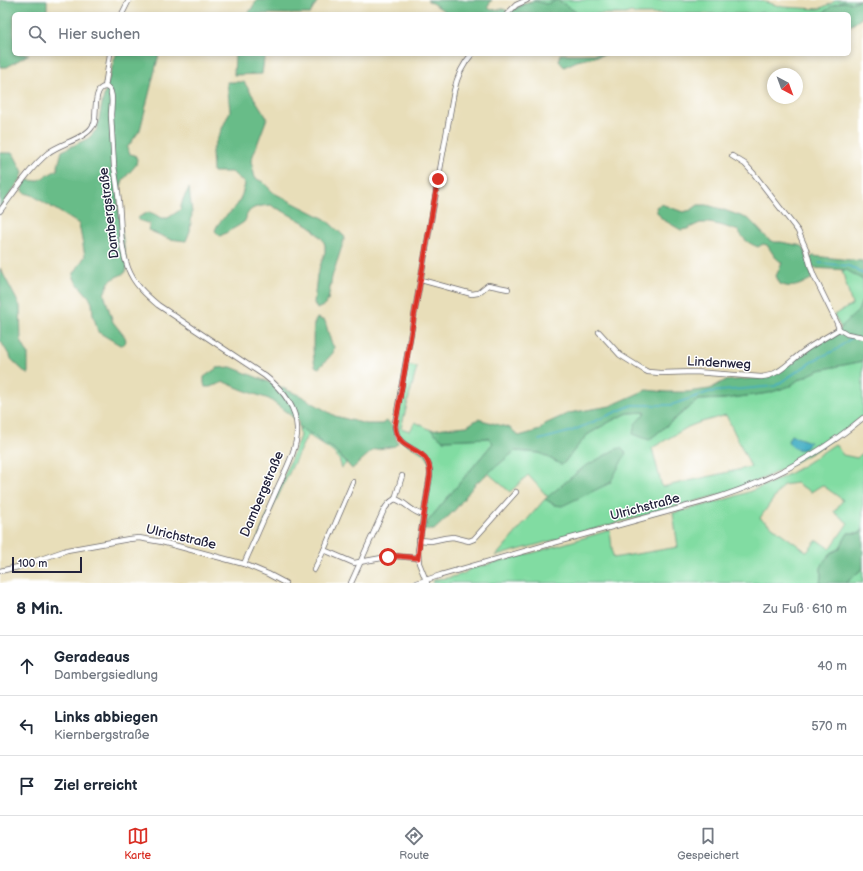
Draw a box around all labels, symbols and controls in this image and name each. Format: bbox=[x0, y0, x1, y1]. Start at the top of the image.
search box bbox=[12, 12, 851, 56]
icon: search bbox=[26, 23, 48, 45]
text: Hier suchen bbox=[58, 25, 140, 44]
north arrow bbox=[767, 68, 803, 104]
street label: Dambergstraße bbox=[95, 166, 123, 259]
route end bbox=[429, 170, 447, 188]
street label: Lindenweg bbox=[687, 353, 751, 373]
street label: Dambergstraße bbox=[237, 448, 287, 539]
street label: Ulrichstraße bbox=[608, 490, 682, 524]
street label: Ulrichstraße bbox=[144, 521, 218, 553]
route start bbox=[379, 548, 397, 566]
scale bar bbox=[12, 555, 82, 574]
text: 100 m bbox=[18, 557, 47, 570]
text: 8 Min. bbox=[16, 599, 63, 619]
text: Zu Fuß · 610 m bbox=[763, 601, 847, 617]
text: Geradeaus bbox=[54, 648, 130, 667]
icon: ahead bbox=[16, 655, 38, 677]
text: 40 m bbox=[817, 658, 847, 674]
text: Dambergsiedlung bbox=[54, 667, 158, 683]
text: Links abbiegen bbox=[54, 708, 158, 727]
icon: left bbox=[16, 715, 38, 737]
text: 570 m bbox=[811, 718, 847, 734]
text: Kiernbergstraße bbox=[54, 727, 149, 743]
icon: arrive bbox=[16, 775, 38, 797]
text: Ziel erreicht bbox=[54, 776, 137, 795]
tab: Karte bbox=[124, 825, 151, 862]
tab: Route bbox=[399, 825, 429, 862]
tab: Gespeichert bbox=[677, 825, 739, 862]

